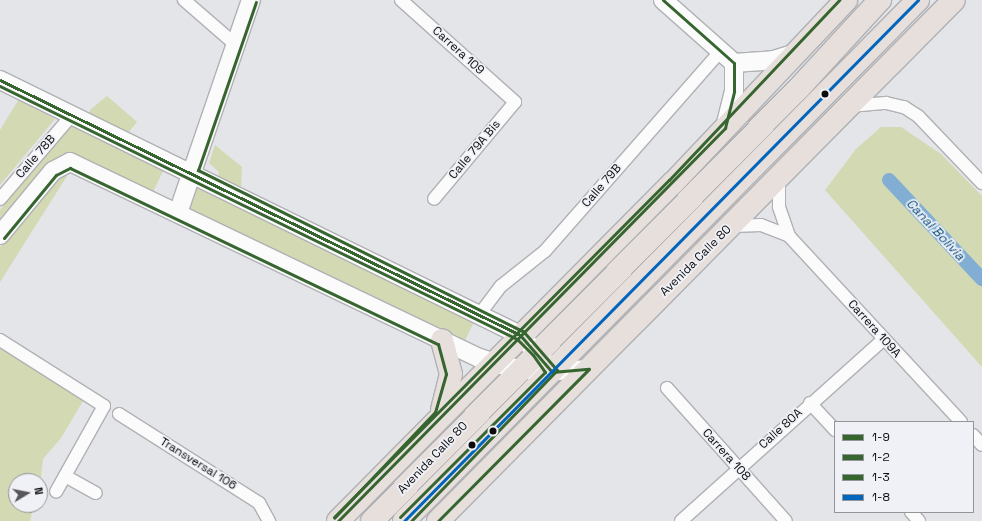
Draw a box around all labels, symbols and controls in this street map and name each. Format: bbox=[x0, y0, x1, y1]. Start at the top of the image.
street label: Carrera 109 bbox=[429, 24, 487, 78]
unlabelled marker bbox=[820, 89, 830, 99]
street label: Calle 79A Bis bbox=[446, 118, 504, 182]
street label: Calle 78B bbox=[13, 132, 59, 182]
street label: Calle 79B bbox=[579, 161, 625, 211]
water label: Canal Bolivia bbox=[903, 196, 967, 264]
street label: Avenida Calle 80 bbox=[657, 222, 735, 300]
street label: Carrera 109A bbox=[844, 297, 904, 361]
street label: Calle 80A bbox=[756, 406, 806, 452]
street label: Avenida Calle 80 bbox=[395, 419, 471, 497]
legend bbox=[834, 421, 974, 513]
unlabelled marker bbox=[488, 426, 498, 436]
street label: Carrera 108 bbox=[699, 426, 753, 484]
text: 1-9 bbox=[872, 429, 890, 445]
street label: Transversal 106 bbox=[157, 435, 239, 493]
unlabelled marker bbox=[467, 440, 477, 450]
text: 1-2 bbox=[872, 449, 890, 465]
text: 1-3 bbox=[872, 469, 890, 485]
north arrow bbox=[8, 473, 48, 513]
text: N bbox=[31, 486, 46, 496]
text: 1-8 bbox=[872, 489, 890, 505]

